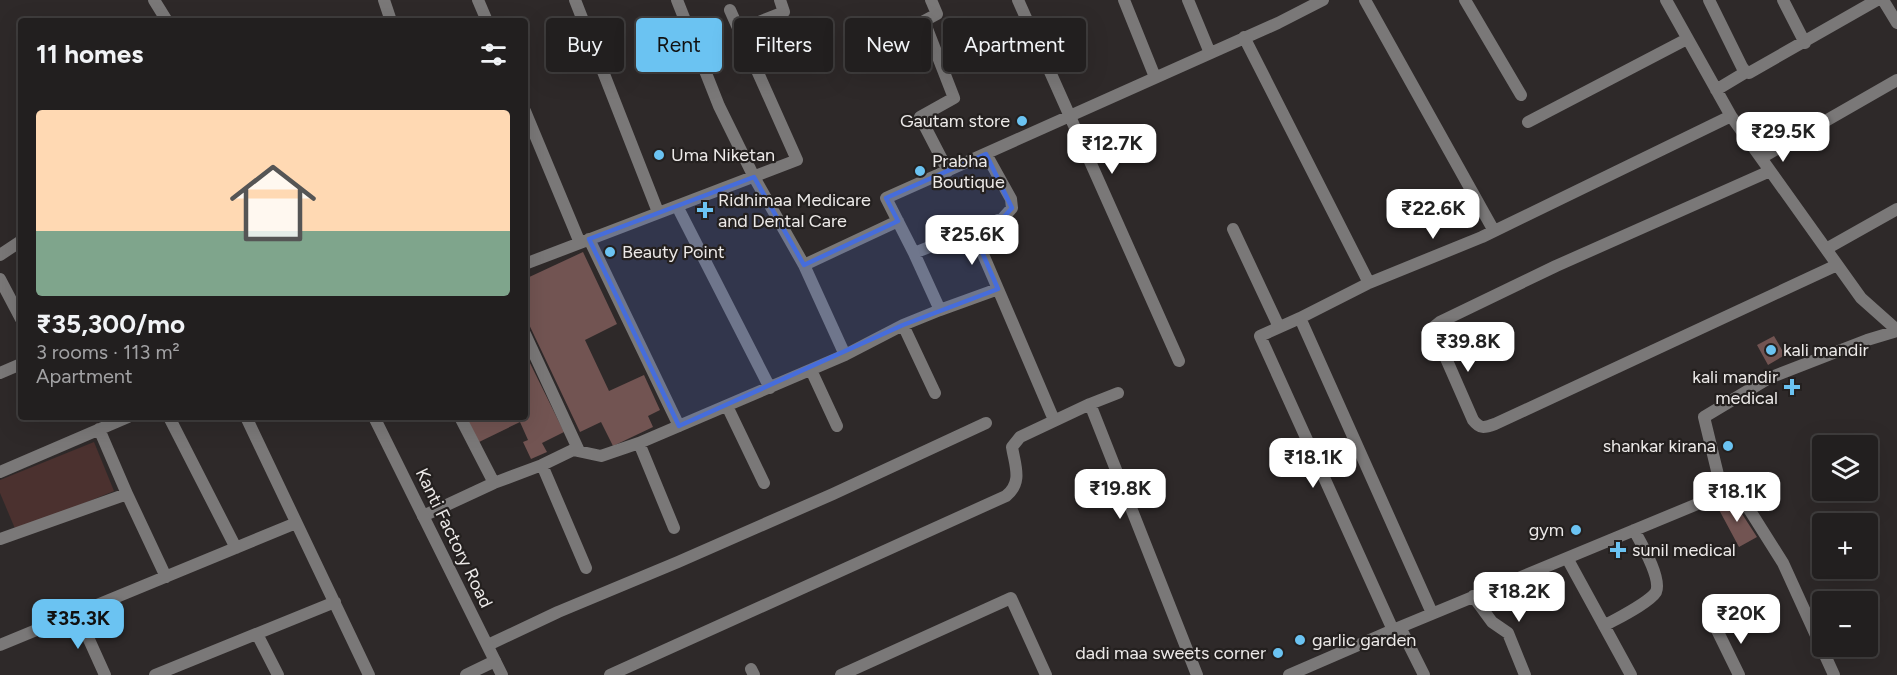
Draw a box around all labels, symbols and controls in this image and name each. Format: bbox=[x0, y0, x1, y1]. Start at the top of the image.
chip: Buy bbox=[546, 18, 624, 72]
chip: Rent bbox=[636, 18, 722, 72]
chip: Filters bbox=[734, 18, 833, 72]
chip: New bbox=[845, 18, 931, 72]
chip: Apartment bbox=[943, 18, 1086, 72]
text: 11 homes bbox=[36, 38, 143, 70]
icon: filters bbox=[477, 38, 510, 71]
place label: Gautam store bbox=[900, 110, 1010, 132]
pin: ₹29.5K bbox=[1734, 112, 1832, 163]
marker: Gautam store bbox=[1015, 114, 1029, 128]
text: ₹29.5K bbox=[1750, 119, 1816, 143]
pin: ₹12.7K bbox=[1063, 124, 1161, 175]
text: ₹12.7K bbox=[1081, 131, 1143, 155]
place label: Uma Niketan bbox=[671, 144, 775, 166]
marker: Uma Niketan bbox=[652, 148, 666, 162]
icon: home bbox=[219, 149, 327, 257]
place label: Prabha Boutique bbox=[932, 150, 1005, 193]
marker: Prabha Boutique bbox=[913, 164, 927, 178]
place label: Ridhimaa Medicare and Dental Care bbox=[718, 189, 871, 232]
pin: ₹22.6K bbox=[1384, 189, 1482, 240]
text: ₹22.6K bbox=[1400, 196, 1466, 220]
marker: Ridhimaa Medicare and Dental Care bbox=[696, 201, 714, 219]
pin: ₹25.6K bbox=[923, 215, 1021, 266]
text: ₹25.6K bbox=[939, 222, 1005, 246]
place label: Beauty Point bbox=[622, 241, 725, 263]
marker: Beauty Point bbox=[603, 245, 617, 259]
text: ₹35,300/mo bbox=[36, 308, 185, 340]
pin: ₹39.8K bbox=[1419, 322, 1517, 373]
text: ₹39.8K bbox=[1435, 329, 1501, 353]
place label: kali mandir bbox=[1783, 339, 1869, 361]
text: 3 rooms · 113 m² bbox=[36, 340, 180, 364]
marker: kali mandir bbox=[1764, 343, 1778, 357]
text: Apartment bbox=[36, 364, 133, 388]
place label: kali mandir medical bbox=[1692, 366, 1778, 409]
marker: kali mandir medical bbox=[1783, 378, 1801, 396]
place label: shankar kirana bbox=[1603, 435, 1716, 457]
map controls bbox=[1812, 435, 1878, 657]
button: layers bbox=[1812, 435, 1878, 501]
pin: ₹18.1K bbox=[1264, 438, 1362, 489]
marker: shankar kirana bbox=[1721, 439, 1735, 453]
text: ₹18.1K bbox=[1283, 445, 1343, 469]
street label: Kanti Factory Road bbox=[411, 465, 497, 611]
pin: ₹19.8K bbox=[1071, 469, 1169, 520]
pin: ₹18.1K bbox=[1688, 472, 1786, 523]
text: ₹19.8K bbox=[1089, 476, 1151, 500]
text: ₹18.1K bbox=[1707, 479, 1767, 503]
button: + bbox=[1812, 513, 1878, 579]
place label: gym bbox=[1529, 519, 1564, 541]
marker: gym bbox=[1569, 523, 1583, 537]
place label: sunil medical bbox=[1632, 539, 1736, 561]
marker: sunil medical bbox=[1609, 541, 1627, 559]
pin: ₹18.2K bbox=[1470, 572, 1568, 623]
text: ₹18.2K bbox=[1488, 579, 1550, 603]
button: − bbox=[1812, 591, 1878, 657]
pin: ₹20K bbox=[1705, 594, 1777, 645]
pin: ₹35.3K bbox=[29, 599, 127, 650]
text: ₹20K bbox=[1716, 601, 1766, 625]
text: ₹35.3K bbox=[46, 606, 110, 630]
place label: garlic garden bbox=[1312, 629, 1416, 651]
marker: garlic garden bbox=[1293, 633, 1307, 647]
place label: dadi maa sweets corner bbox=[1075, 642, 1266, 664]
marker: dadi maa sweets corner bbox=[1271, 646, 1285, 660]

